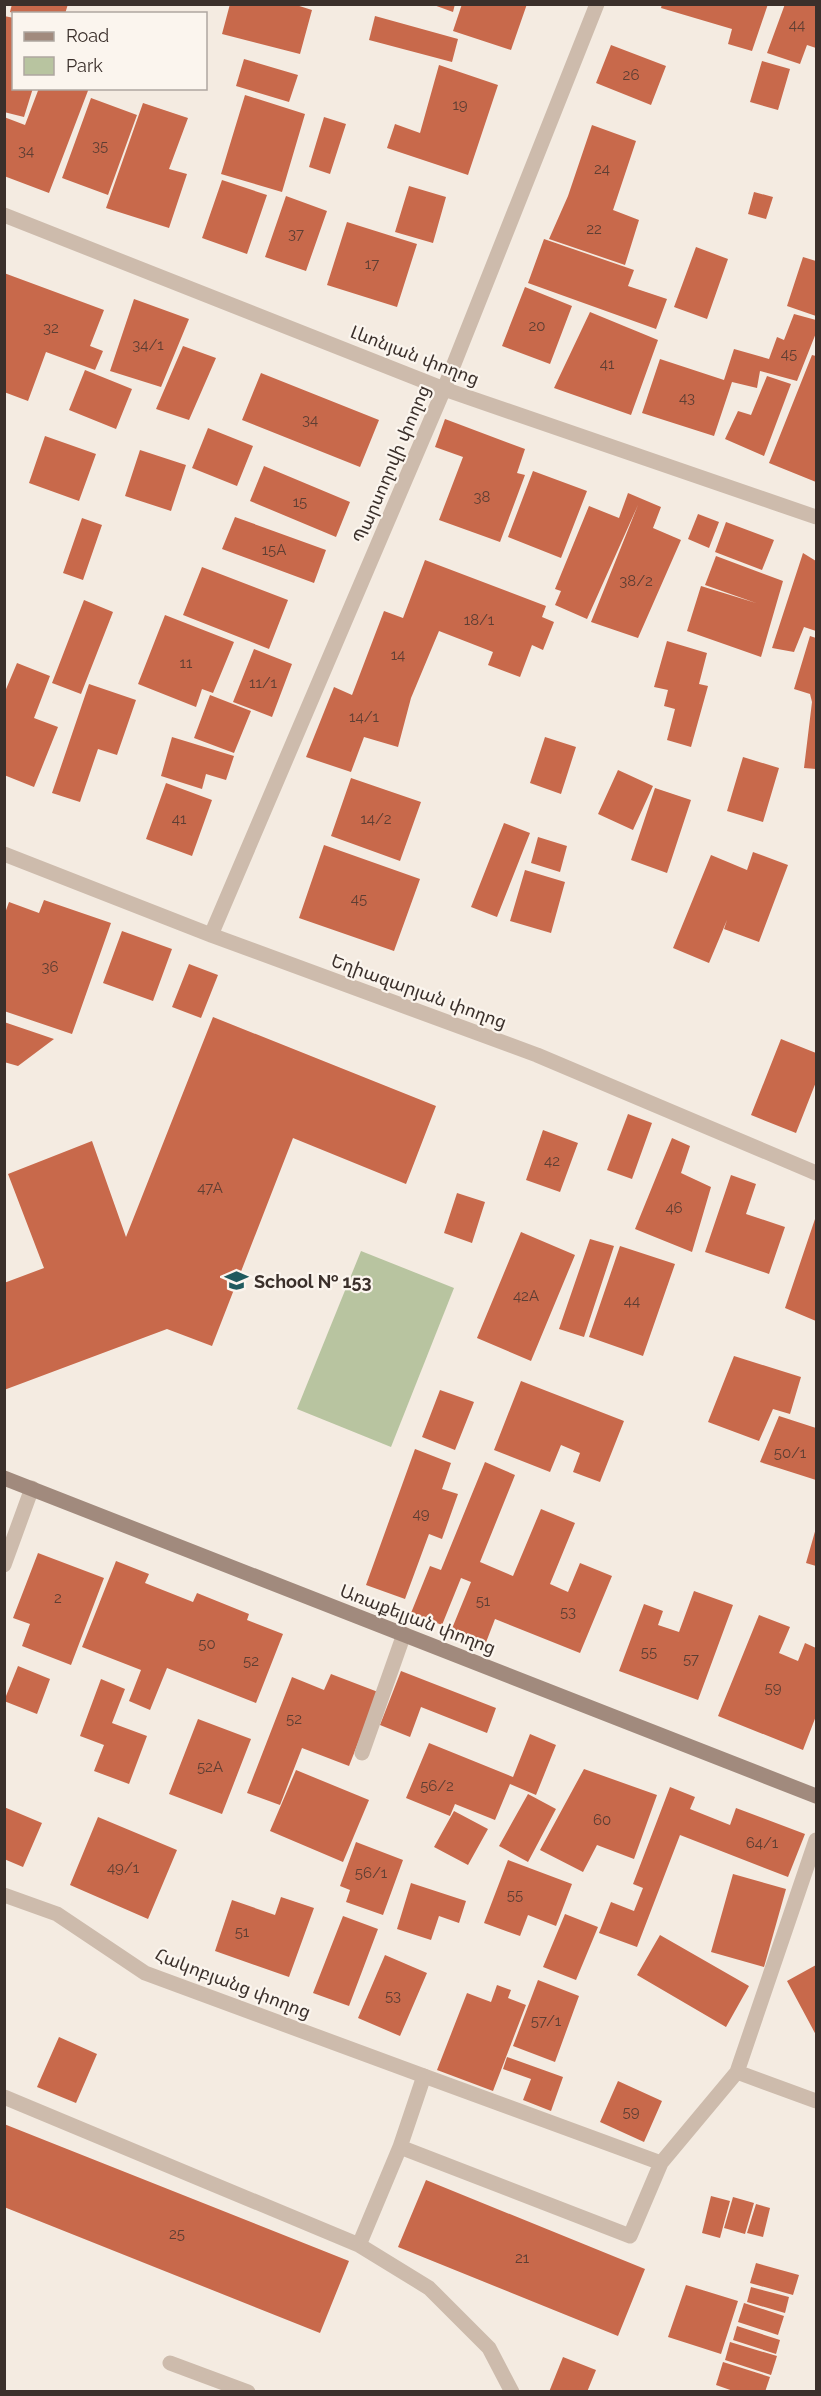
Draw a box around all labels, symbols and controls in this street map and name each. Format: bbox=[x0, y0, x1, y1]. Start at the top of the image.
legend bbox=[12, 12, 207, 90]
house number: 44 bbox=[789, 16, 805, 34]
text: Road bbox=[66, 25, 109, 46]
text: Park bbox=[66, 55, 103, 76]
house number: 26 bbox=[623, 66, 639, 84]
house number: 19 bbox=[452, 96, 468, 114]
house number: 35 bbox=[92, 137, 108, 155]
house number: 34 bbox=[18, 142, 34, 160]
house number: 24 bbox=[594, 160, 610, 178]
house number: 22 bbox=[586, 220, 602, 238]
house number: 37 bbox=[288, 225, 304, 243]
house number: 17 bbox=[365, 255, 379, 273]
house number: 20 bbox=[529, 317, 546, 335]
house number: 32 bbox=[43, 319, 59, 337]
street label: Լևոնյան փողոց bbox=[348, 321, 482, 389]
house number: 34/1 bbox=[132, 336, 164, 354]
house number: 45 bbox=[781, 345, 797, 363]
house number: 41 bbox=[600, 355, 615, 373]
street label: Պարսողովի փողոց bbox=[348, 382, 434, 546]
house number: 43 bbox=[679, 389, 695, 407]
house number: 34 bbox=[302, 411, 318, 429]
house number: 38 bbox=[474, 488, 491, 506]
house number: 15 bbox=[293, 493, 307, 511]
house number: 15А bbox=[262, 541, 286, 559]
house number: 38/2 bbox=[619, 572, 653, 590]
house number: 18/1 bbox=[464, 611, 495, 629]
house number: 14 bbox=[391, 646, 405, 664]
house number: 11 bbox=[180, 654, 193, 672]
house number: 11/1 bbox=[249, 674, 278, 692]
house number: 14/1 bbox=[349, 708, 379, 726]
house number: 41 bbox=[172, 810, 187, 828]
house number: 14/2 bbox=[360, 810, 392, 828]
house number: 45 bbox=[351, 890, 367, 908]
street label: Եղիազարյան փողոց bbox=[328, 949, 510, 1033]
house number: 36 bbox=[41, 958, 59, 976]
house number: 42 bbox=[544, 1152, 560, 1170]
house number: 47A bbox=[197, 1179, 223, 1197]
house number: 46 bbox=[665, 1199, 683, 1217]
school or university icon: School № 153 bbox=[223, 1268, 249, 1294]
place label: School № 153 bbox=[254, 1271, 371, 1292]
house number: 42A bbox=[513, 1287, 539, 1305]
house number: 44 bbox=[624, 1292, 640, 1310]
house number: 50/1 bbox=[774, 1444, 807, 1462]
house number: 49 bbox=[413, 1505, 430, 1523]
street label: Առաքելյան փողոց bbox=[337, 1580, 499, 1658]
house number: 2 bbox=[54, 1589, 62, 1607]
house number: 51 bbox=[476, 1592, 491, 1610]
house number: 53 bbox=[560, 1603, 576, 1621]
house number: 50 bbox=[198, 1635, 216, 1653]
house number: 55 bbox=[641, 1643, 657, 1661]
house number: 57 bbox=[683, 1650, 699, 1668]
house number: 52 bbox=[243, 1652, 259, 1670]
house number: 59 bbox=[765, 1679, 782, 1697]
house number: 52 bbox=[286, 1710, 302, 1728]
house number: 52A bbox=[197, 1758, 223, 1776]
house number: 56/2 bbox=[420, 1777, 454, 1795]
house number: 60 bbox=[593, 1811, 611, 1829]
house number: 64/1 bbox=[746, 1834, 779, 1852]
house number: 49/1 bbox=[107, 1859, 140, 1877]
house number: 56/1 bbox=[355, 1864, 388, 1882]
house number: 55 bbox=[507, 1886, 523, 1904]
house number: 51 bbox=[235, 1923, 250, 1941]
street label: Հակոբյանց փողոց bbox=[152, 1944, 314, 2022]
house number: 53 bbox=[385, 1987, 401, 2005]
house number: 57/1 bbox=[531, 2012, 562, 2030]
house number: 59 bbox=[623, 2103, 640, 2121]
house number: 25 bbox=[169, 2225, 185, 2243]
house number: 21 bbox=[515, 2249, 530, 2267]

